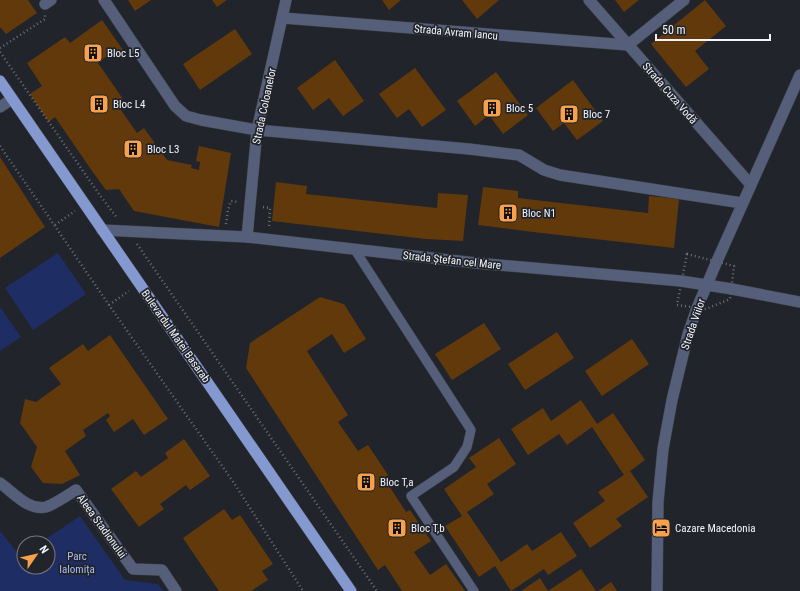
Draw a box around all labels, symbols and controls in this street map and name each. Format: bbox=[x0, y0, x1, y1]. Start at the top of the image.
scale bar bbox=[656, 16, 770, 42]
street label: Strada Avram Iancu bbox=[413, 22, 499, 43]
text: 50 m bbox=[662, 23, 686, 37]
building icon: Bloc L5 bbox=[82, 42, 104, 64]
place label: Bloc L5 bbox=[107, 47, 139, 60]
street label: Strada Cuza Vodă bbox=[639, 60, 700, 127]
street label: Strada Coloanelor bbox=[250, 66, 279, 145]
building icon: Bloc L4 bbox=[88, 93, 110, 115]
building icon: Bloc 5 bbox=[481, 97, 503, 119]
place label: Bloc L4 bbox=[113, 98, 146, 111]
place label: Bloc 5 bbox=[506, 102, 533, 115]
building icon: Bloc 7 bbox=[558, 103, 580, 125]
place label: Bloc 7 bbox=[583, 108, 610, 121]
building icon: Bloc L3 bbox=[122, 138, 144, 160]
place label: Bloc L3 bbox=[147, 143, 179, 156]
building icon: Bloc N1 bbox=[497, 202, 519, 224]
place label: Bloc N1 bbox=[522, 207, 556, 220]
street label: Strada Ștefan cel Mare bbox=[402, 249, 502, 272]
street label: Bulevardul Matei Basarab bbox=[139, 287, 213, 385]
street label: Strada Viilor bbox=[679, 296, 708, 351]
building icon: Bloc T,a bbox=[355, 471, 377, 493]
place label: Bloc T,a bbox=[380, 476, 413, 489]
street label: Aleea Stadionului bbox=[74, 492, 129, 561]
building icon: Bloc T,b bbox=[386, 517, 408, 539]
hotel icon: Cazare Macedonia bbox=[650, 517, 672, 539]
place label: Bloc T,b bbox=[411, 522, 445, 535]
place label: Cazare Macedonia bbox=[675, 522, 755, 535]
north arrow bbox=[16, 535, 56, 575]
text: N bbox=[37, 543, 51, 556]
park label: Parc Ialomița bbox=[59, 550, 95, 576]

